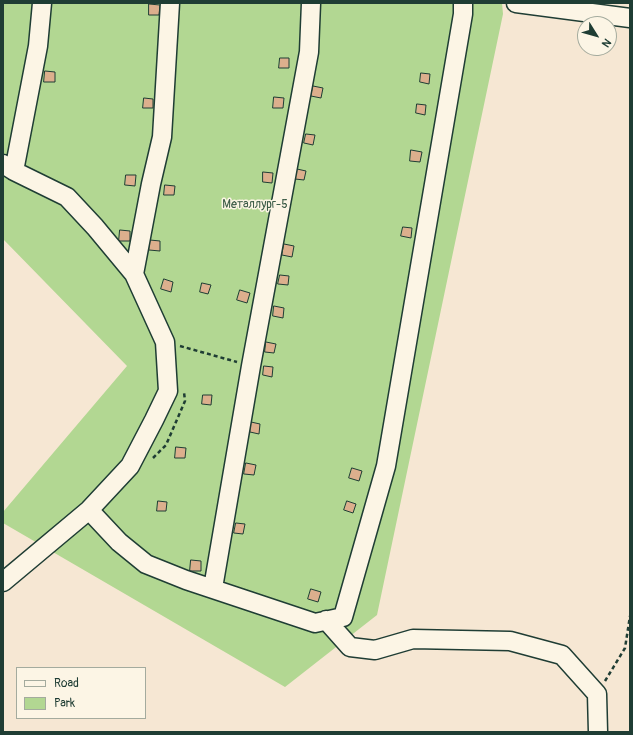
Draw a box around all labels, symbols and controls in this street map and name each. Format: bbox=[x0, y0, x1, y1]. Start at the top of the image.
north arrow bbox=[577, 16, 617, 56]
text: N bbox=[599, 36, 614, 50]
park label: Металлург-5 bbox=[222, 198, 288, 212]
legend bbox=[16, 667, 146, 719]
text: Road bbox=[54, 676, 79, 691]
text: Park bbox=[54, 696, 75, 711]

